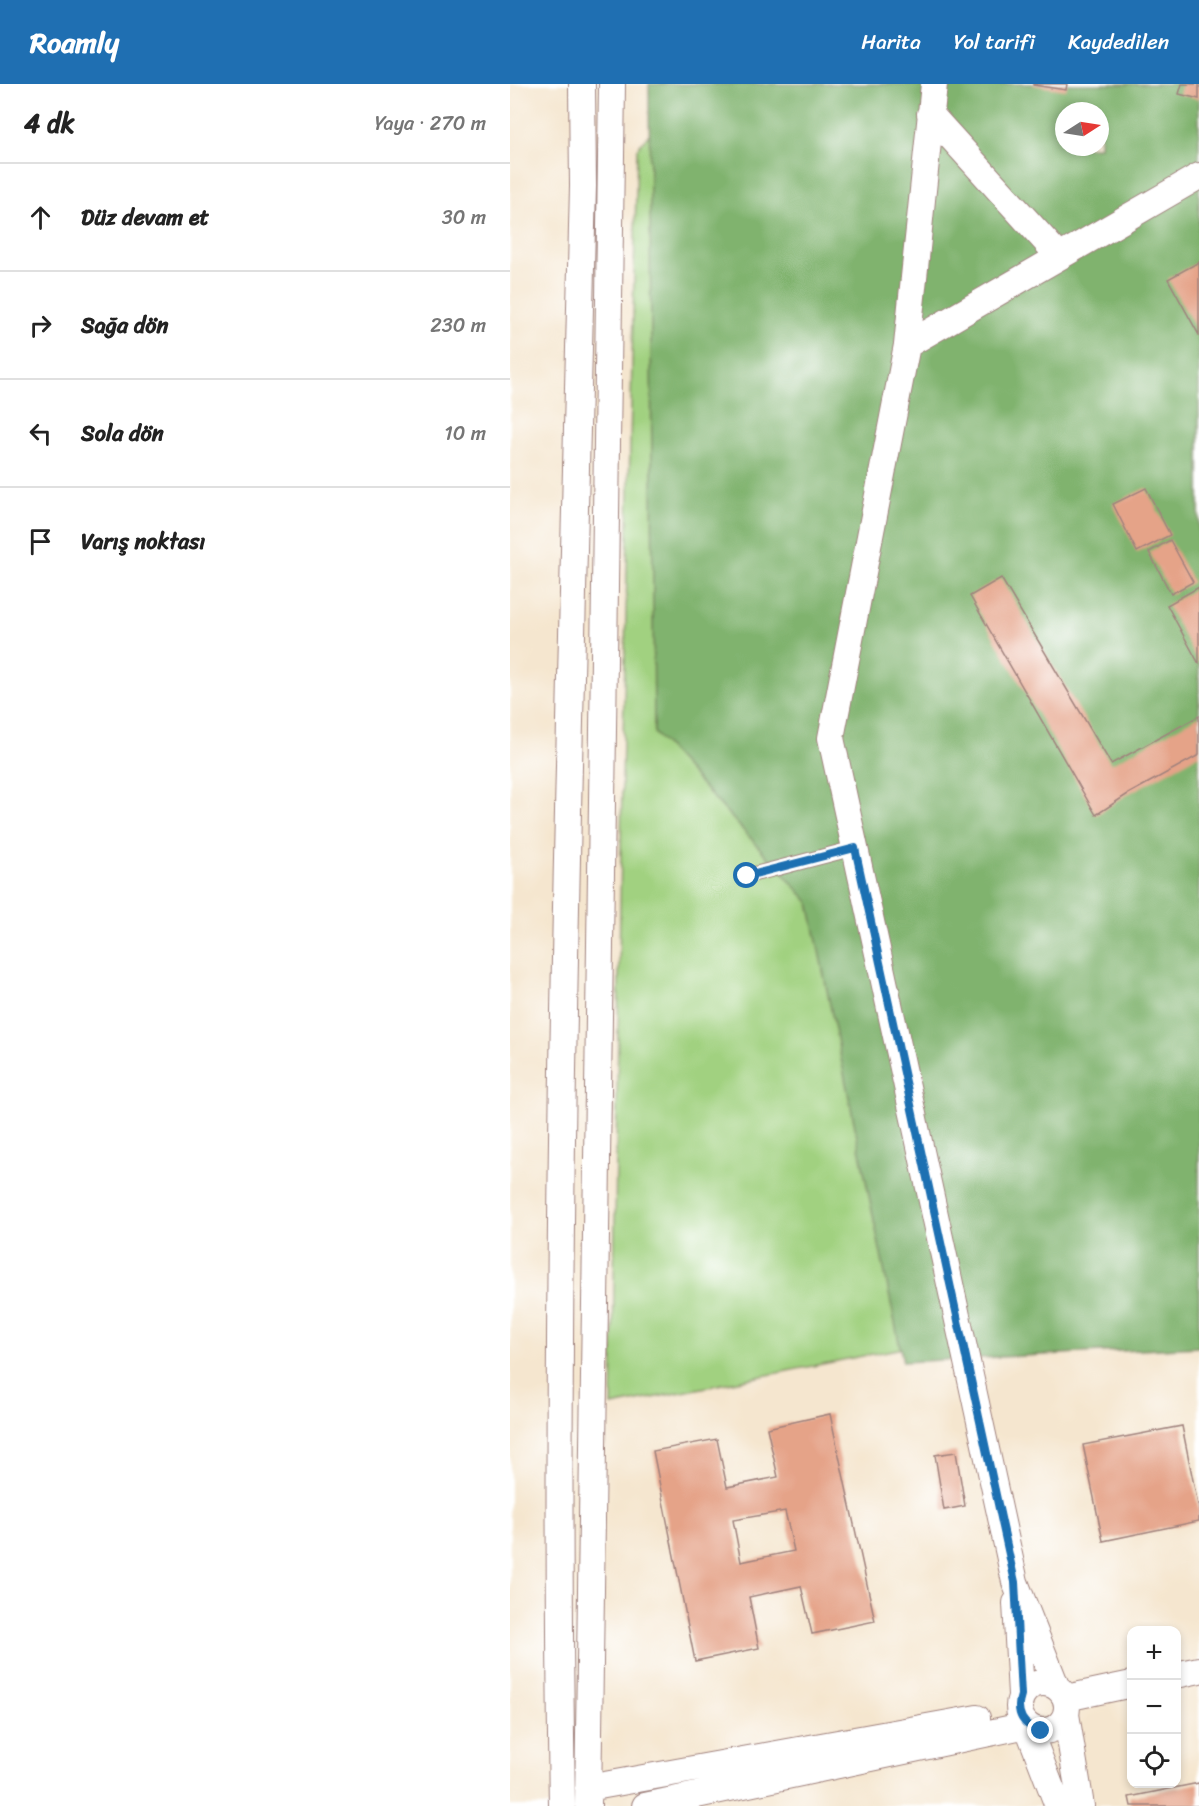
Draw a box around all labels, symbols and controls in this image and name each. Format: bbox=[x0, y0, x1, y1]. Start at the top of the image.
text: Roamly bbox=[30, 18, 119, 67]
text: Harita bbox=[861, 23, 921, 61]
text: Yol tarifi bbox=[954, 23, 1035, 61]
text: Kaydedilen bbox=[1068, 23, 1169, 61]
text: 4 dk bbox=[24, 100, 75, 146]
north arrow bbox=[1055, 102, 1109, 156]
text: Yaya · 270 m bbox=[375, 106, 486, 141]
text: Düz devam et bbox=[81, 198, 209, 237]
text: 30 m bbox=[442, 200, 486, 235]
icon: ahead bbox=[24, 201, 57, 234]
text: Sağa dön bbox=[81, 306, 168, 345]
text: 230 m bbox=[430, 308, 486, 343]
icon: right bbox=[24, 309, 57, 342]
text: Sola dön bbox=[81, 414, 164, 453]
text: 10 m bbox=[444, 416, 486, 451]
icon: left bbox=[24, 417, 57, 450]
text: Varış noktası bbox=[81, 522, 205, 561]
icon: arrive bbox=[24, 525, 57, 558]
route start bbox=[733, 862, 759, 888]
map controls bbox=[1127, 1626, 1181, 1788]
button: + bbox=[1127, 1626, 1181, 1680]
button: − bbox=[1127, 1680, 1181, 1734]
route end bbox=[1027, 1717, 1053, 1743]
button: locate bbox=[1127, 1734, 1181, 1788]

